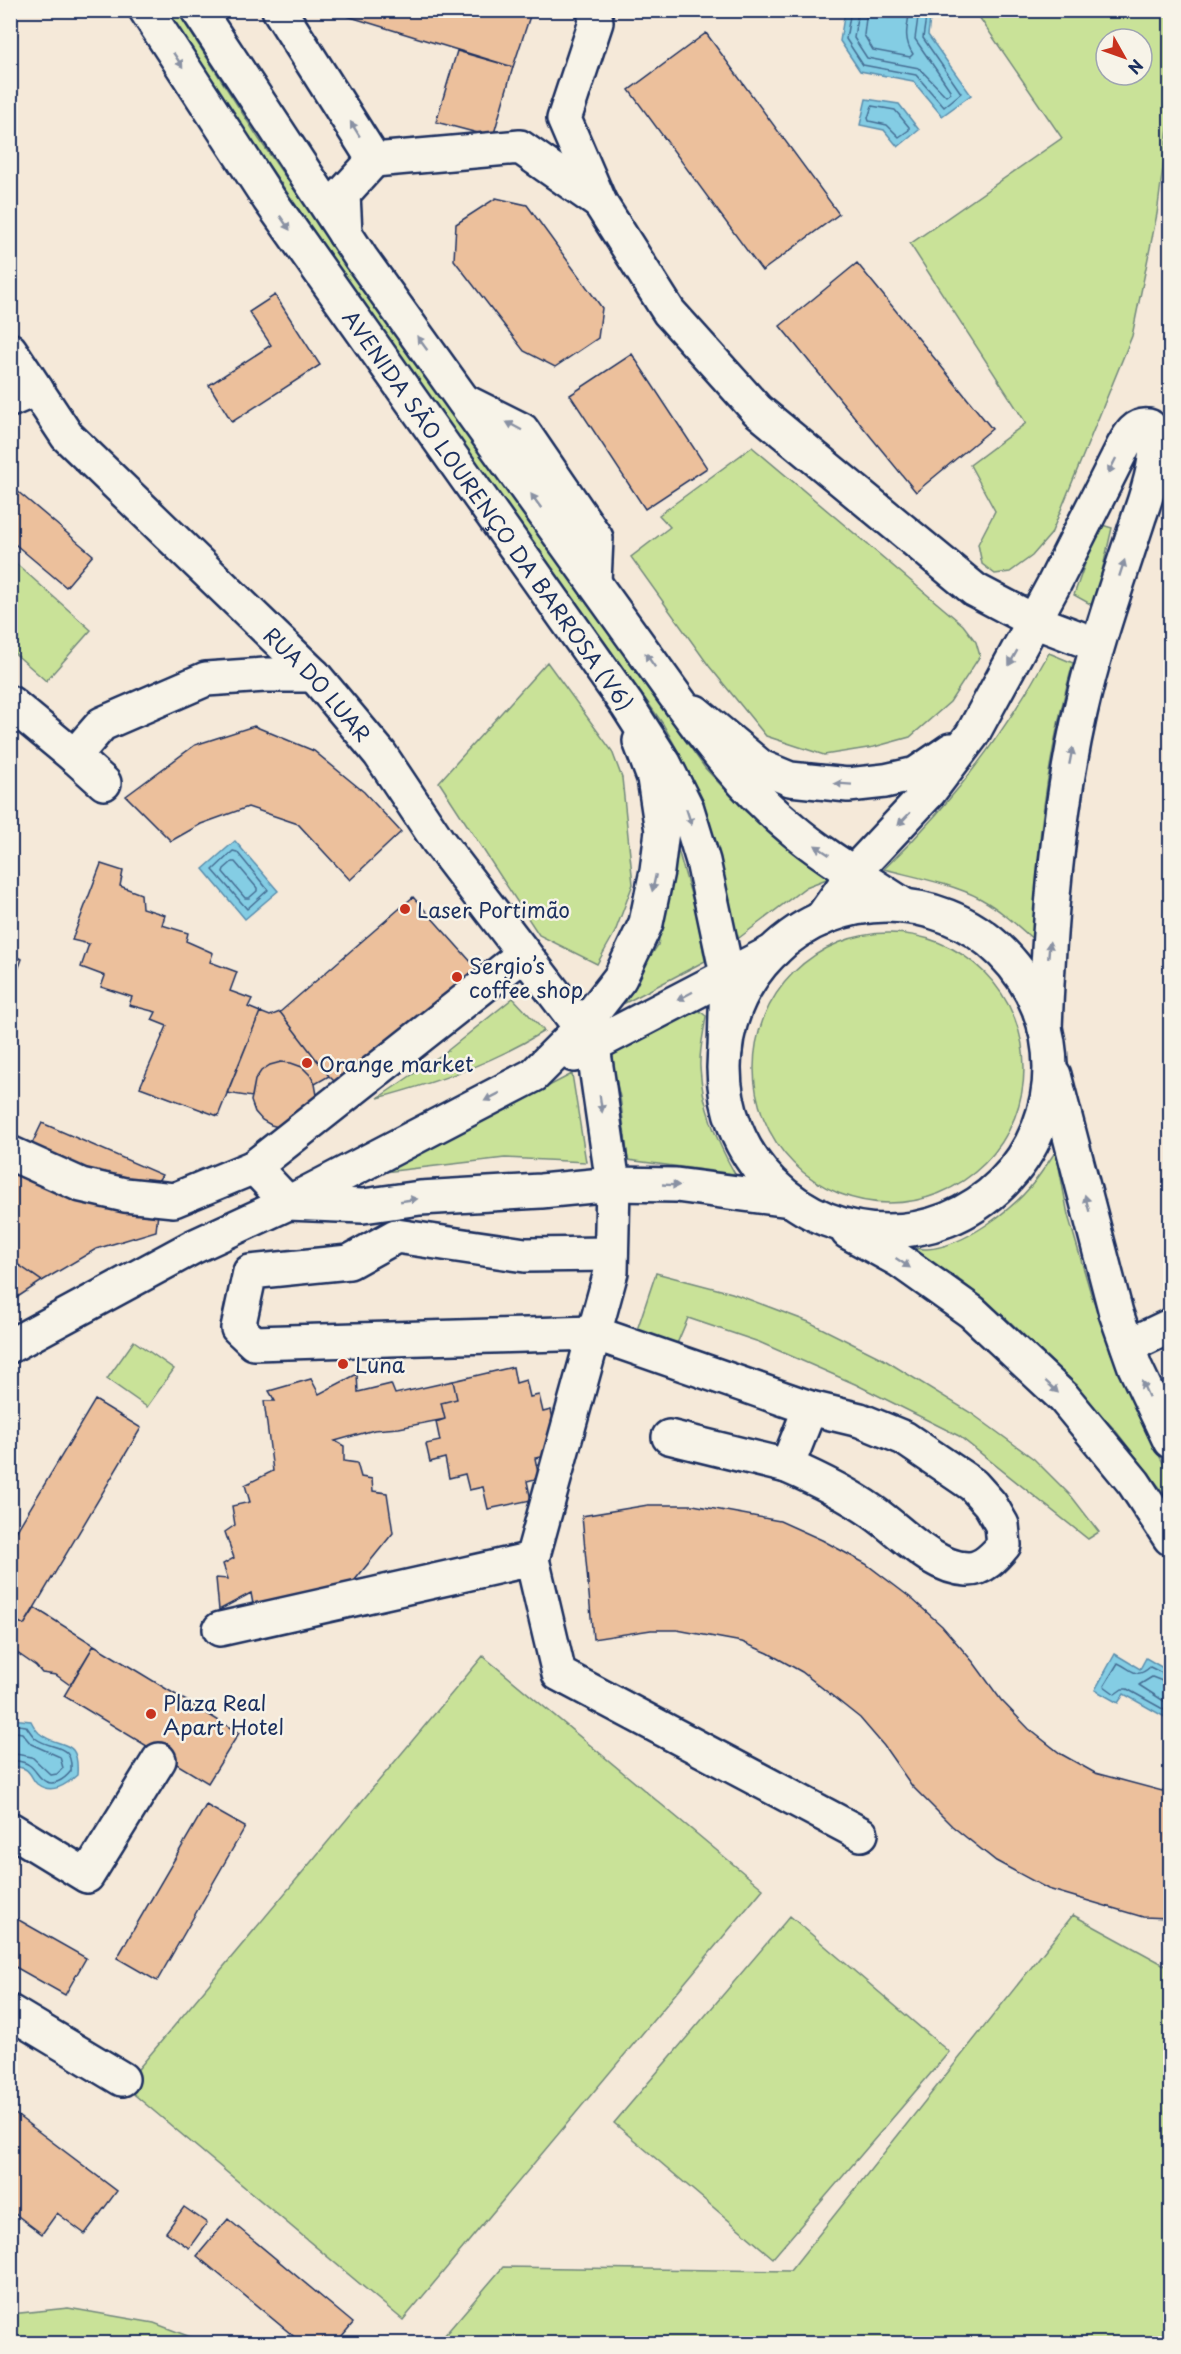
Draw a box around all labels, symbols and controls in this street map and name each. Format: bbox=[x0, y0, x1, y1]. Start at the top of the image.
north arrow bbox=[1094, 27, 1154, 87]
one-way arrow bbox=[173, 51, 184, 68]
text: N bbox=[1123, 55, 1150, 80]
one-way arrow bbox=[349, 121, 360, 137]
one-way arrow bbox=[279, 214, 291, 230]
street label: AVENIDA SÃO LOURENÇO DA BARROSA (V6) bbox=[336, 303, 642, 717]
one-way arrow bbox=[416, 336, 428, 352]
one-way arrow bbox=[505, 421, 522, 431]
one-way arrow bbox=[1108, 458, 1117, 475]
one-way arrow bbox=[530, 494, 542, 510]
one-way arrow bbox=[1118, 559, 1127, 577]
street label: RUA DO LUAR bbox=[257, 619, 379, 748]
one-way arrow bbox=[1009, 650, 1019, 667]
one-way arrow bbox=[645, 652, 656, 668]
one-way arrow bbox=[1067, 747, 1076, 766]
one-way arrow bbox=[833, 779, 852, 788]
one-way arrow bbox=[685, 808, 694, 826]
one-way arrow bbox=[897, 811, 911, 826]
one-way arrow bbox=[814, 844, 830, 856]
one-way arrow bbox=[649, 874, 659, 893]
place label: Laser Portimão bbox=[417, 893, 570, 925]
marker: Laser Portimão bbox=[398, 902, 412, 916]
one-way arrow bbox=[1044, 941, 1053, 960]
place label: Sergio’s coffee shop bbox=[469, 949, 583, 1005]
marker: Sergio’s coffee shop bbox=[450, 970, 464, 984]
one-way arrow bbox=[676, 991, 693, 1001]
place label: Orange market bbox=[319, 1047, 474, 1079]
marker: Orange market bbox=[300, 1056, 314, 1070]
one-way arrow bbox=[483, 1092, 500, 1102]
one-way arrow bbox=[596, 1094, 605, 1113]
one-way arrow bbox=[662, 1181, 681, 1190]
one-way arrow bbox=[1082, 1194, 1091, 1212]
one-way arrow bbox=[399, 1195, 418, 1204]
one-way arrow bbox=[894, 1257, 911, 1268]
place label: Luna bbox=[355, 1348, 405, 1380]
marker: Luna bbox=[336, 1357, 350, 1371]
one-way arrow bbox=[1045, 1380, 1060, 1394]
one-way arrow bbox=[1140, 1380, 1149, 1397]
place label: Plaza Real Apart Hotel bbox=[163, 1686, 284, 1742]
marker: Plaza Real Apart Hotel bbox=[144, 1707, 158, 1721]

